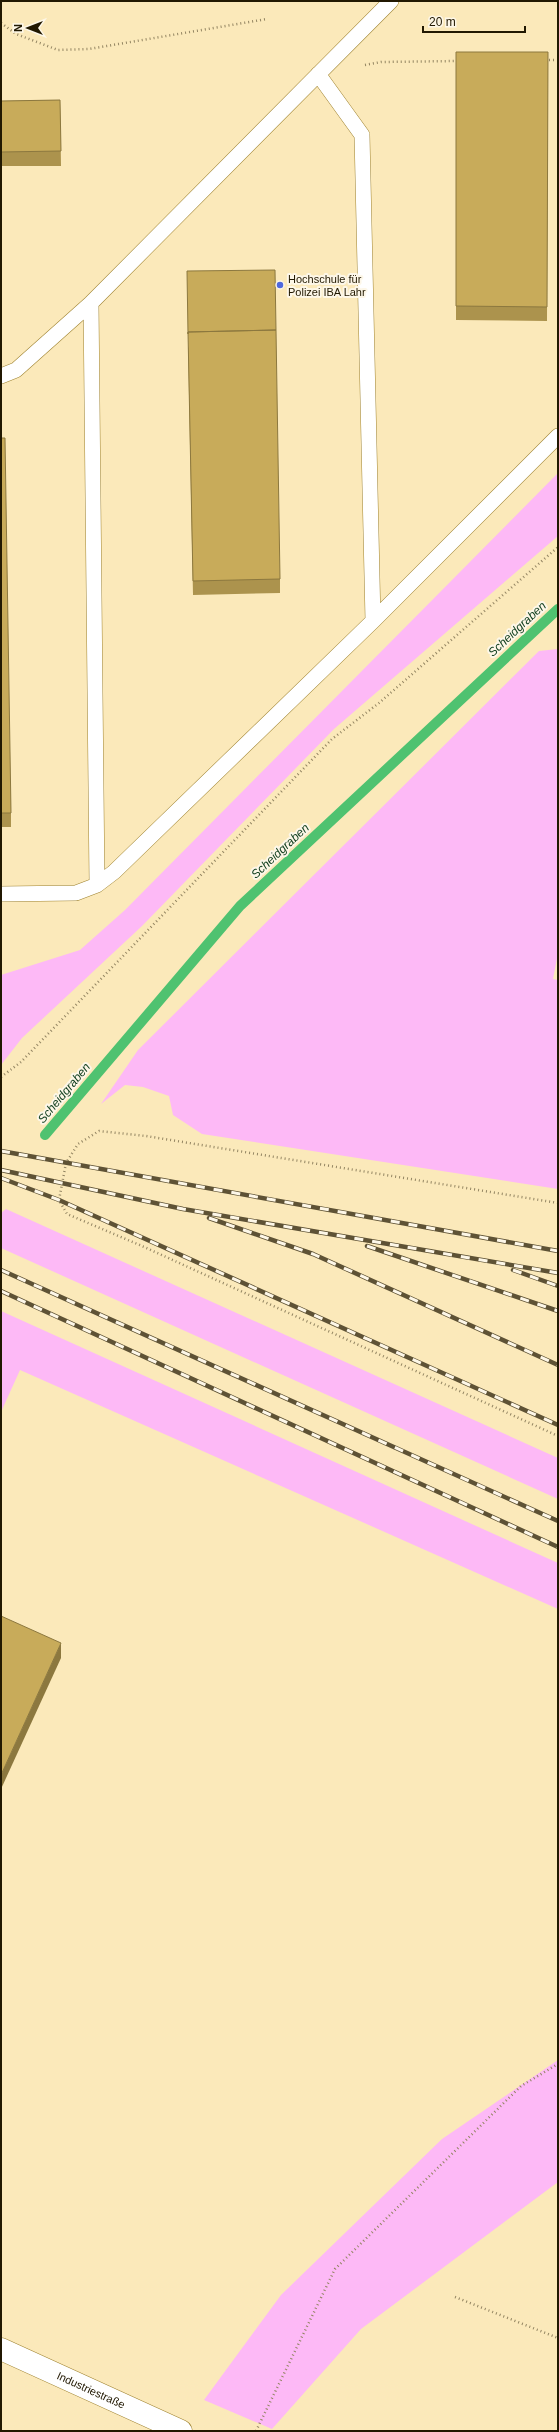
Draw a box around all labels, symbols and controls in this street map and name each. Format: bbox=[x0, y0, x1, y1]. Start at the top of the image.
north arrow bbox=[8, 8, 48, 48]
scale bar bbox=[423, 8, 525, 34]
text: 20 m bbox=[429, 15, 456, 29]
text: N bbox=[12, 24, 24, 32]
place label: Hochschule für Polizei IBA Lahr bbox=[288, 273, 366, 298]
marker: Hochschule für Polizei IBA Lahr bbox=[275, 280, 285, 290]
water label: Scheidgraben bbox=[485, 598, 549, 659]
water label: Scheidgraben bbox=[248, 820, 312, 881]
water label: Scheidgraben bbox=[35, 1060, 93, 1126]
street label: Industriestraße bbox=[55, 2369, 127, 2411]

